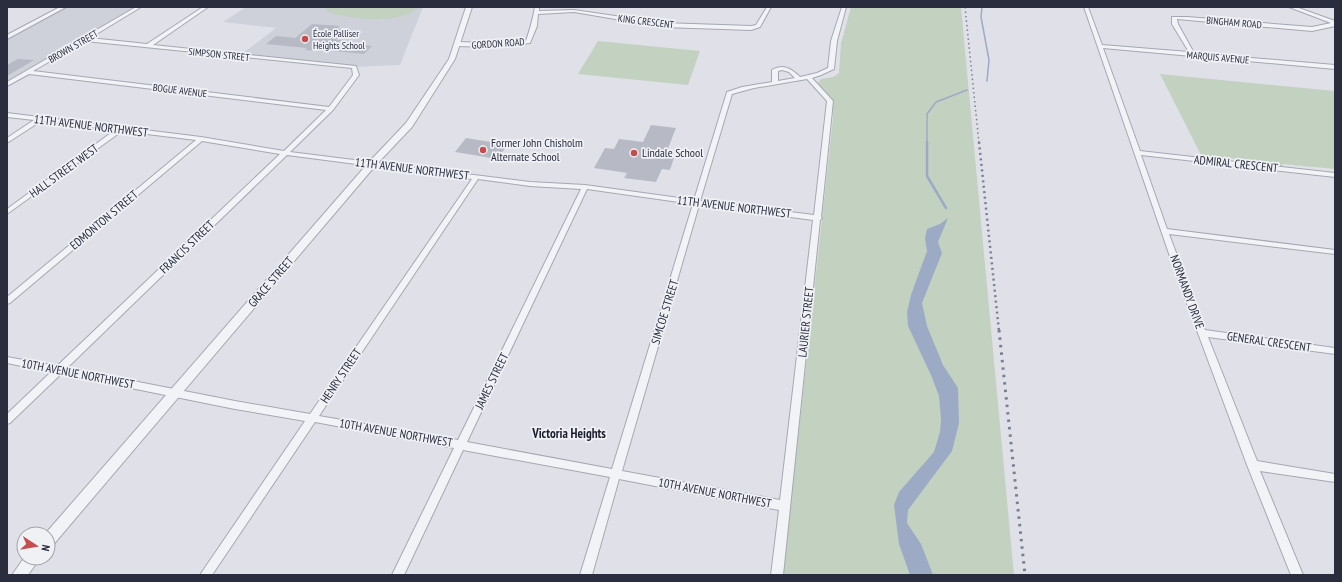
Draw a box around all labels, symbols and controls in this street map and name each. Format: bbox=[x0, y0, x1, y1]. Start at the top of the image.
street label: KING CRESCENT bbox=[617, 12, 675, 31]
street label: BINGHAM ROAD bbox=[1206, 14, 1262, 31]
street label: BROWN STREET bbox=[46, 27, 101, 66]
place label: École Palliser Heights School bbox=[313, 27, 366, 52]
marker: École Palliser Heights School bbox=[300, 34, 310, 44]
street label: GORDON ROAD bbox=[471, 35, 525, 52]
street label: SIMPSON STREET bbox=[188, 45, 251, 64]
street label: MARQUIS AVENUE bbox=[1186, 48, 1250, 67]
street label: BOGUE AVENUE bbox=[152, 81, 208, 100]
street label: 11TH AVENUE NORTHWEST bbox=[33, 111, 150, 140]
place label: Former John Chisholm Alternate School bbox=[491, 135, 583, 164]
street label: HALL STREET WEST bbox=[26, 140, 102, 201]
marker: Former John Chisholm Alternate School bbox=[478, 145, 488, 155]
place label: Lindale School bbox=[642, 145, 703, 160]
marker: Lindale School bbox=[629, 148, 639, 158]
street label: ADMIRAL CRESCENT bbox=[1193, 152, 1280, 175]
street label: 11TH AVENUE NORTHWEST bbox=[354, 154, 471, 183]
street label: EDMONTON STREET bbox=[66, 186, 141, 253]
street label: 11TH AVENUE NORTHWEST bbox=[676, 192, 793, 221]
street label: FRANCIS STREET bbox=[156, 216, 218, 277]
street label: GRACE STREET bbox=[245, 253, 297, 310]
street label: NORMANDY DRIVE bbox=[1167, 253, 1208, 331]
street label: SIMCOE STREET bbox=[648, 277, 682, 346]
street label: LAURIER STREET bbox=[794, 285, 817, 358]
street label: GENERAL CRESCENT bbox=[1226, 328, 1313, 355]
street label: HENRY STREET bbox=[317, 345, 365, 406]
street label: JAMES STREET bbox=[471, 350, 512, 412]
street label: 10TH AVENUE NORTHWEST bbox=[20, 355, 137, 392]
street label: 10TH AVENUE NORTHWEST bbox=[338, 415, 455, 450]
district label: Victoria Heights bbox=[531, 425, 606, 442]
street label: 10TH AVENUE NORTHWEST bbox=[657, 474, 774, 511]
north arrow bbox=[16, 526, 56, 566]
text: N bbox=[38, 544, 53, 552]

